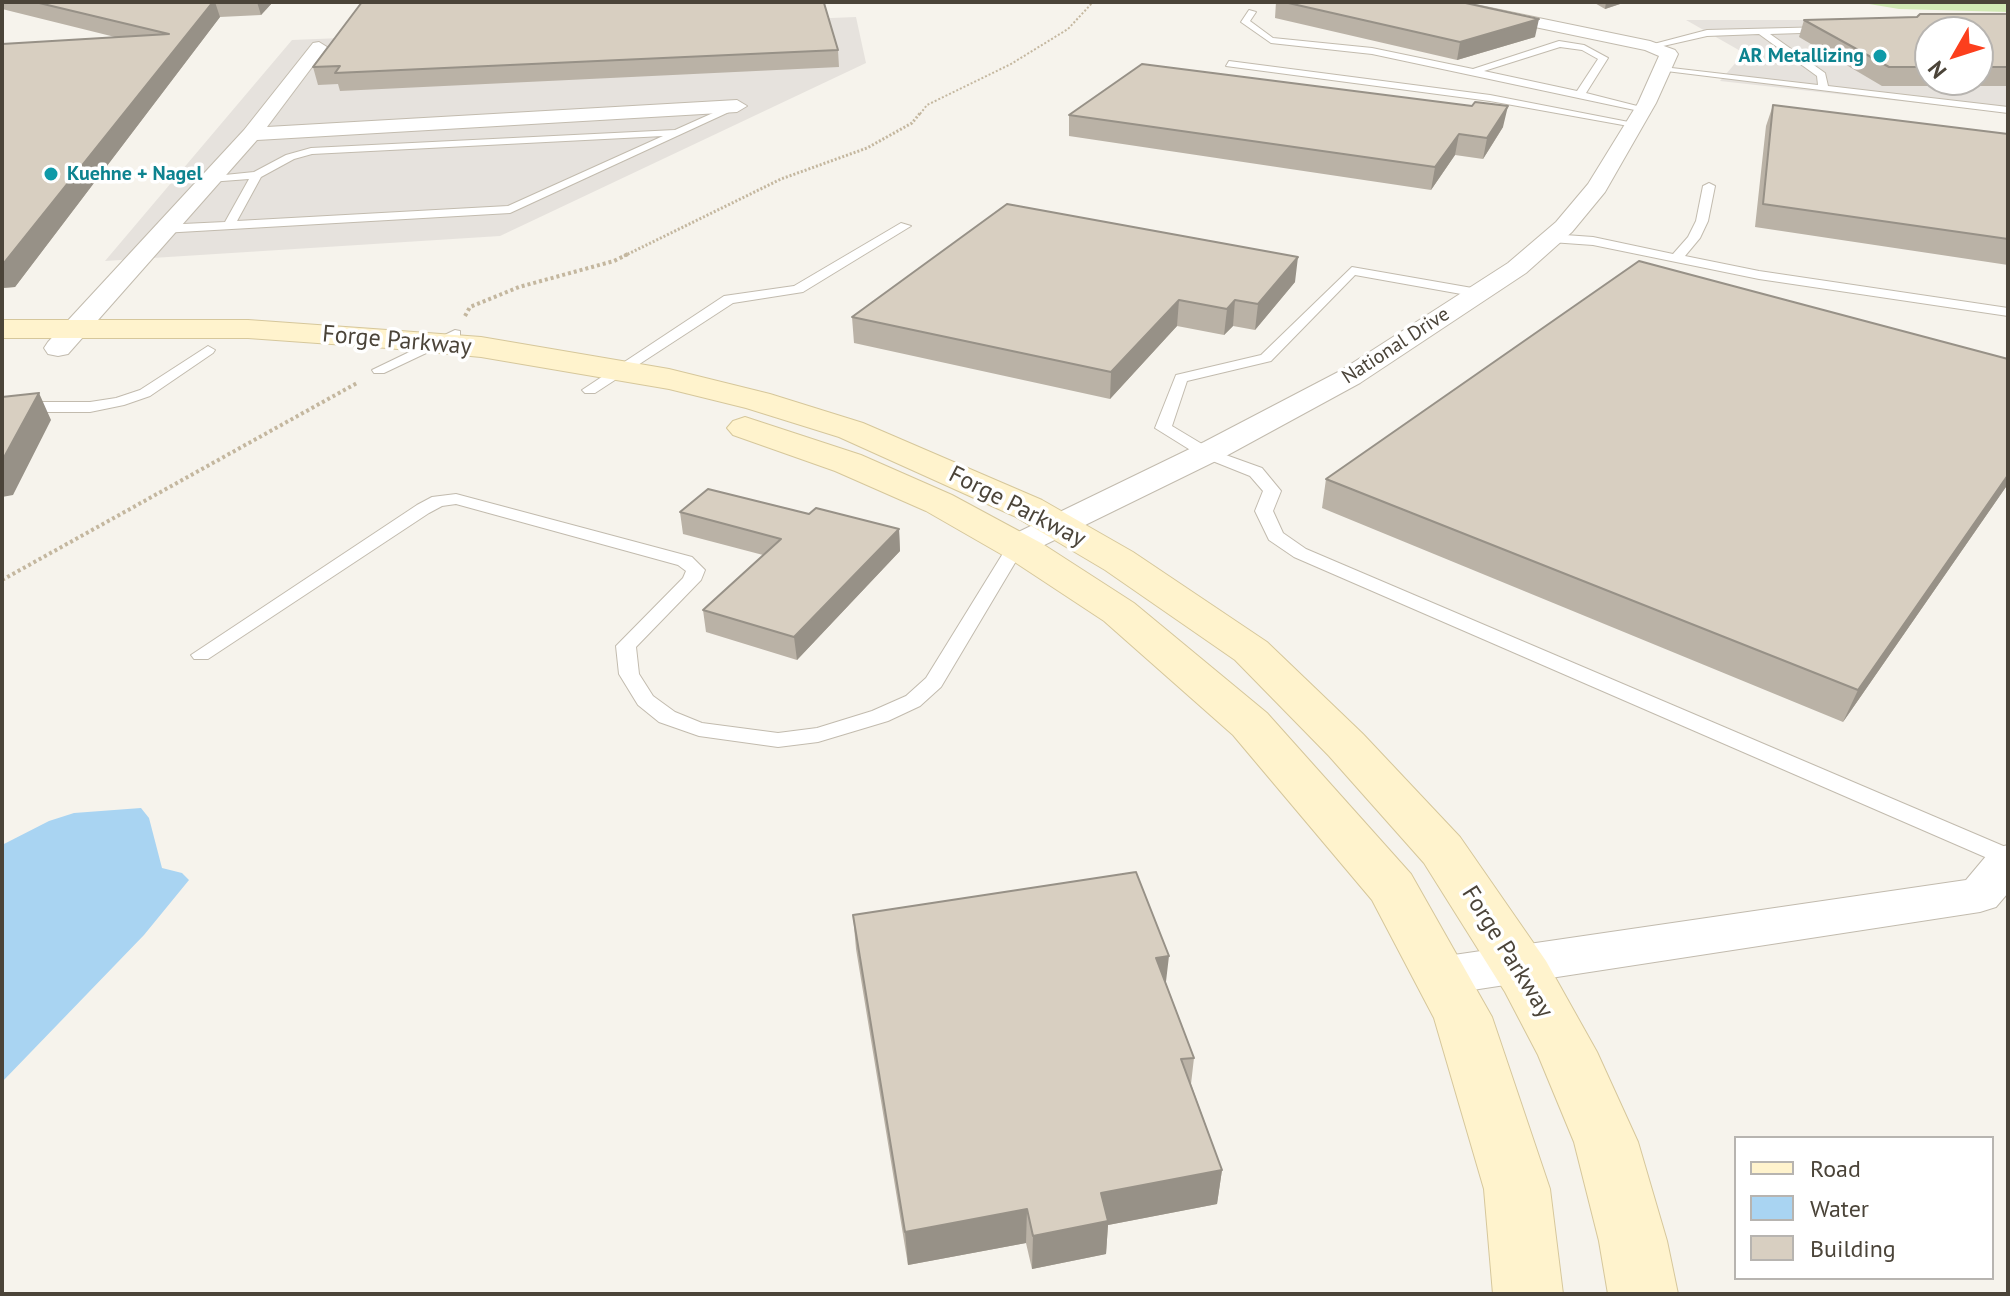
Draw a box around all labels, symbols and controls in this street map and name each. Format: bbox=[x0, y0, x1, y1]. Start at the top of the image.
north arrow bbox=[1914, 16, 1994, 96]
place label: AR Metallizing bbox=[1738, 44, 1864, 68]
marker: AR Metallizing bbox=[1871, 47, 1889, 65]
text: N bbox=[1921, 55, 1952, 84]
place label: Kuehne + Nagel bbox=[67, 162, 202, 186]
marker: Kuehne + Nagel bbox=[42, 165, 60, 183]
street label: National Drive bbox=[1338, 302, 1454, 390]
street label: Forge Parkway bbox=[321, 320, 473, 362]
street label: Forge Parkway bbox=[944, 460, 1090, 554]
street label: Forge Parkway bbox=[1455, 881, 1559, 1023]
legend bbox=[1734, 1136, 1994, 1280]
text: Road bbox=[1810, 1153, 1861, 1184]
text: Water bbox=[1810, 1193, 1869, 1224]
text: Building bbox=[1810, 1233, 1896, 1264]

